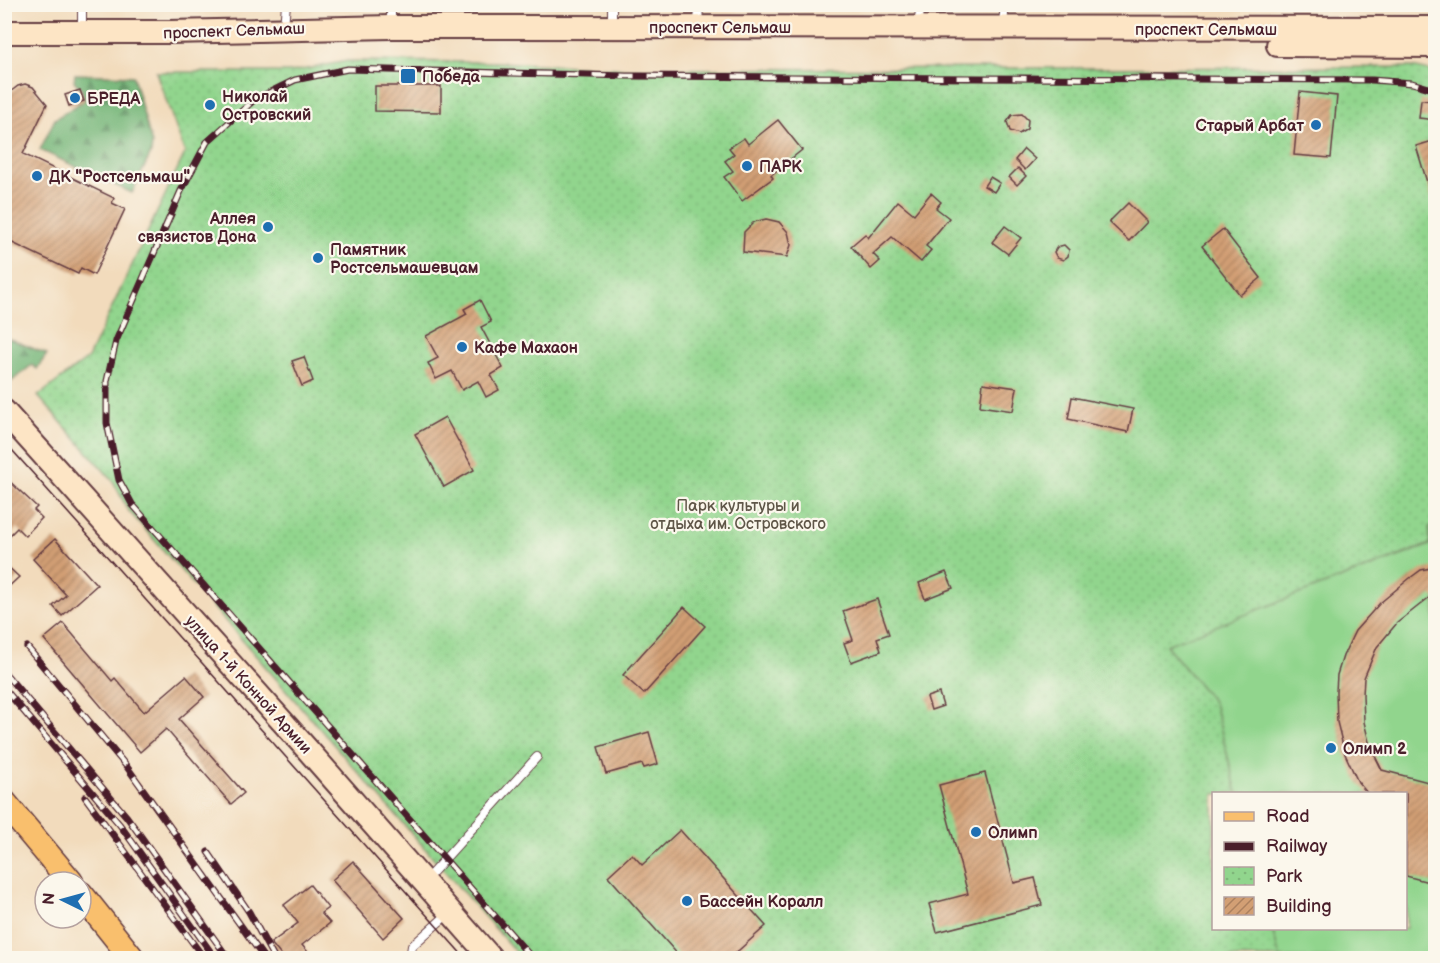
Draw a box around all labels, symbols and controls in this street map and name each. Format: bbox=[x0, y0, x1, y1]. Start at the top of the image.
street label: проспект Сельмаш bbox=[649, 19, 791, 38]
street label: проспект Сельмаш bbox=[163, 20, 305, 43]
street label: проспект Сельмаш bbox=[1135, 21, 1277, 40]
marker: Победа bbox=[399, 67, 417, 85]
place label: Победа bbox=[422, 68, 480, 87]
place label: Николай Островский bbox=[222, 88, 311, 125]
place label: БРЕДА bbox=[87, 90, 141, 109]
marker: БРЕДА bbox=[68, 91, 82, 105]
marker: Николай Островский bbox=[203, 98, 217, 112]
place label: Старый Арбат bbox=[1196, 117, 1304, 136]
marker: Старый Арбат bbox=[1309, 118, 1323, 132]
place label: ПАРК bbox=[759, 158, 802, 177]
marker: ПАРК bbox=[740, 159, 754, 173]
place label: ДК "Ростсельмаш" bbox=[49, 168, 190, 187]
marker: ДК "Ростсельмаш" bbox=[30, 169, 44, 183]
place label: Аллея связистов Дона bbox=[138, 210, 257, 247]
marker: Аллея связистов Дона bbox=[261, 220, 275, 234]
place label: Памятник Ростсельмашевцам bbox=[330, 241, 478, 278]
marker: Памятник Ростсельмашевцам bbox=[311, 251, 325, 265]
place label: Кафе Махаон bbox=[474, 339, 578, 358]
marker: Кафе Махаон bbox=[455, 340, 469, 354]
park label: Парк культуры и отдыха им. Островского bbox=[650, 497, 826, 534]
street label: улица 1-й Конной Армии bbox=[181, 612, 315, 758]
place label: Олимп 2 bbox=[1343, 740, 1407, 759]
marker: Олимп 2 bbox=[1324, 741, 1338, 755]
legend bbox=[1212, 792, 1407, 930]
text: Road bbox=[1266, 806, 1310, 827]
place label: Олимп bbox=[988, 824, 1038, 843]
marker: Олимп bbox=[969, 825, 983, 839]
text: Railway bbox=[1266, 836, 1328, 857]
text: Park bbox=[1266, 866, 1302, 887]
north arrow bbox=[33, 870, 93, 930]
text: N bbox=[40, 892, 60, 906]
place label: Бассейн Коралл bbox=[699, 893, 824, 912]
marker: Бассейн Коралл bbox=[680, 894, 694, 908]
text: Building bbox=[1266, 896, 1332, 917]

